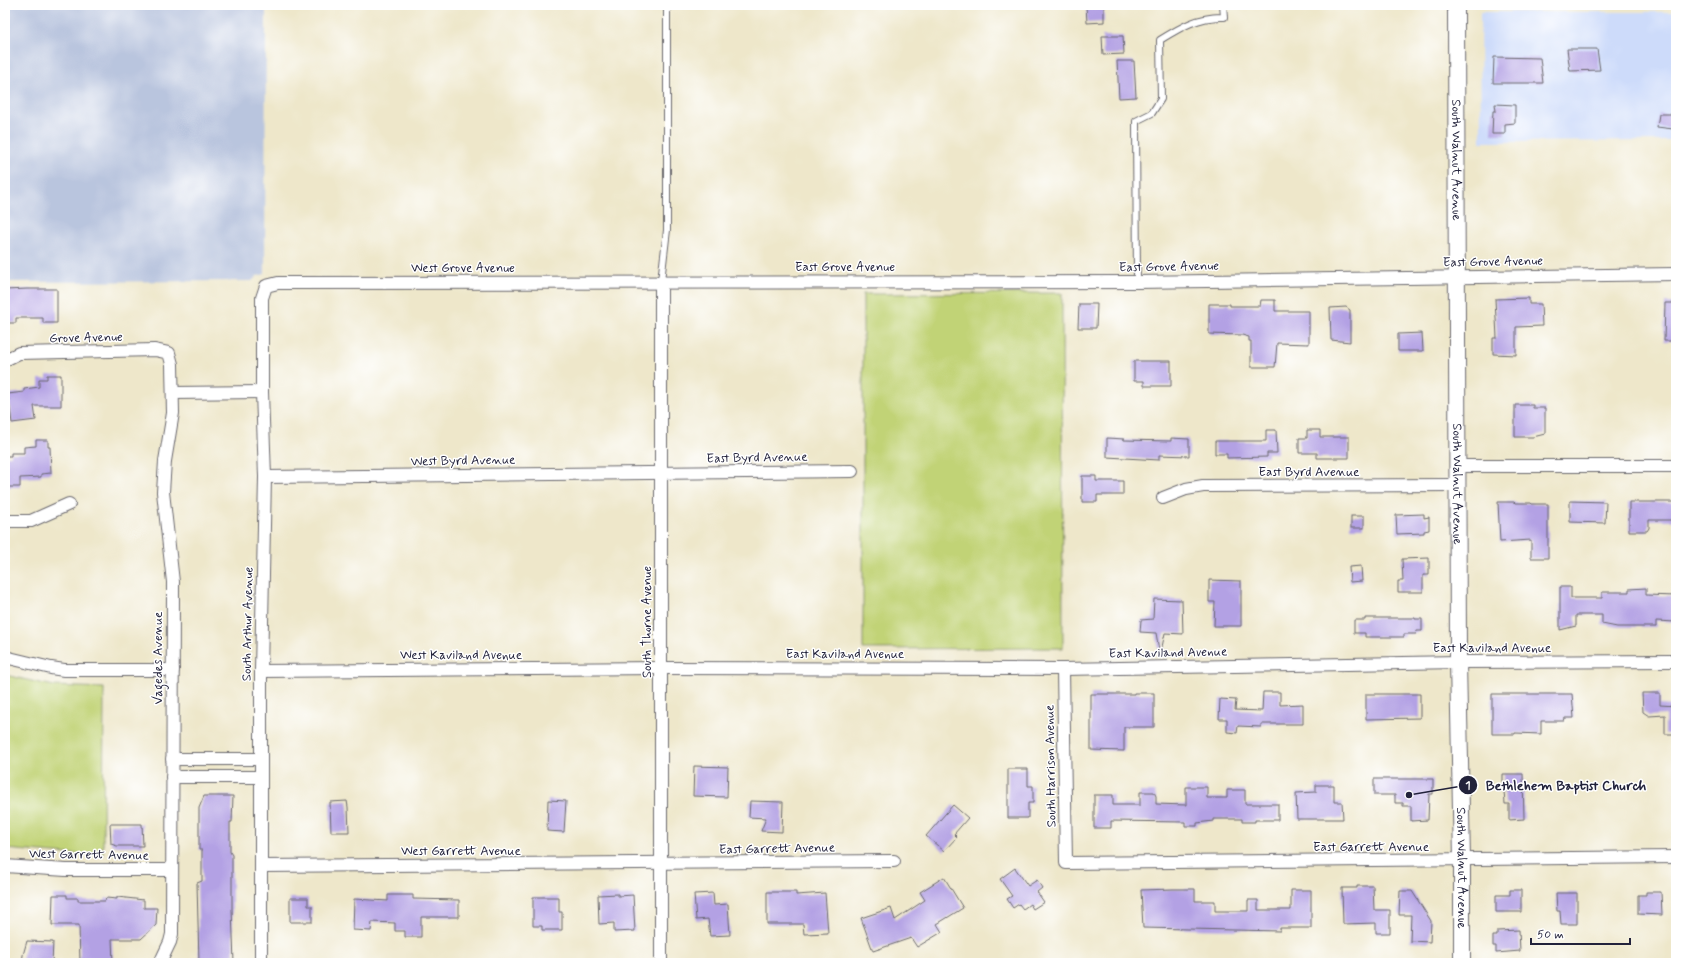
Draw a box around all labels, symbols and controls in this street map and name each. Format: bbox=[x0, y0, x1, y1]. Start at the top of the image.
street label: South Walnut Avenue bbox=[1448, 99, 1465, 221]
street label: East Grove Avenue bbox=[1443, 253, 1543, 271]
street label: East Grove Avenue bbox=[1119, 258, 1219, 276]
street label: East Grove Avenue bbox=[795, 259, 895, 276]
street label: West Grove Avenue bbox=[411, 260, 515, 277]
street label: Grove Avenue bbox=[49, 329, 123, 347]
street label: South Walnut Avenue bbox=[1449, 423, 1466, 545]
street label: East Byrd Avenue bbox=[706, 449, 808, 467]
street label: West Byrd Avenue bbox=[410, 452, 516, 470]
street label: East Byrd Avenue bbox=[1258, 464, 1360, 481]
street label: South Thorne Avenue bbox=[639, 566, 656, 678]
street label: South Arthur Avenue bbox=[239, 567, 257, 681]
street label: Vagedes Avenue bbox=[150, 611, 169, 705]
street label: East Kaviland Avenue bbox=[1433, 640, 1551, 657]
street label: East Kaviland Avenue bbox=[1109, 643, 1227, 663]
street label: East Kaviland Avenue bbox=[786, 646, 904, 663]
street label: West Kaviland Avenue bbox=[400, 647, 522, 664]
street label: South Harrison Avenue bbox=[1041, 704, 1061, 828]
callout: Bethlehem Baptist Church bbox=[1458, 772, 1653, 798]
text: Bethlehem Baptist Church bbox=[1486, 777, 1647, 795]
text: 1 bbox=[1465, 778, 1471, 794]
street label: South Walnut Avenue bbox=[1452, 807, 1471, 929]
street label: East Garrett Avenue bbox=[719, 839, 835, 859]
street label: East Garrett Avenue bbox=[1313, 839, 1429, 856]
street label: West Garrett Avenue bbox=[401, 843, 521, 860]
street label: West Garrett Avenue bbox=[29, 845, 149, 865]
scale bar bbox=[1531, 920, 1630, 946]
text: 50 m bbox=[1537, 927, 1564, 943]

